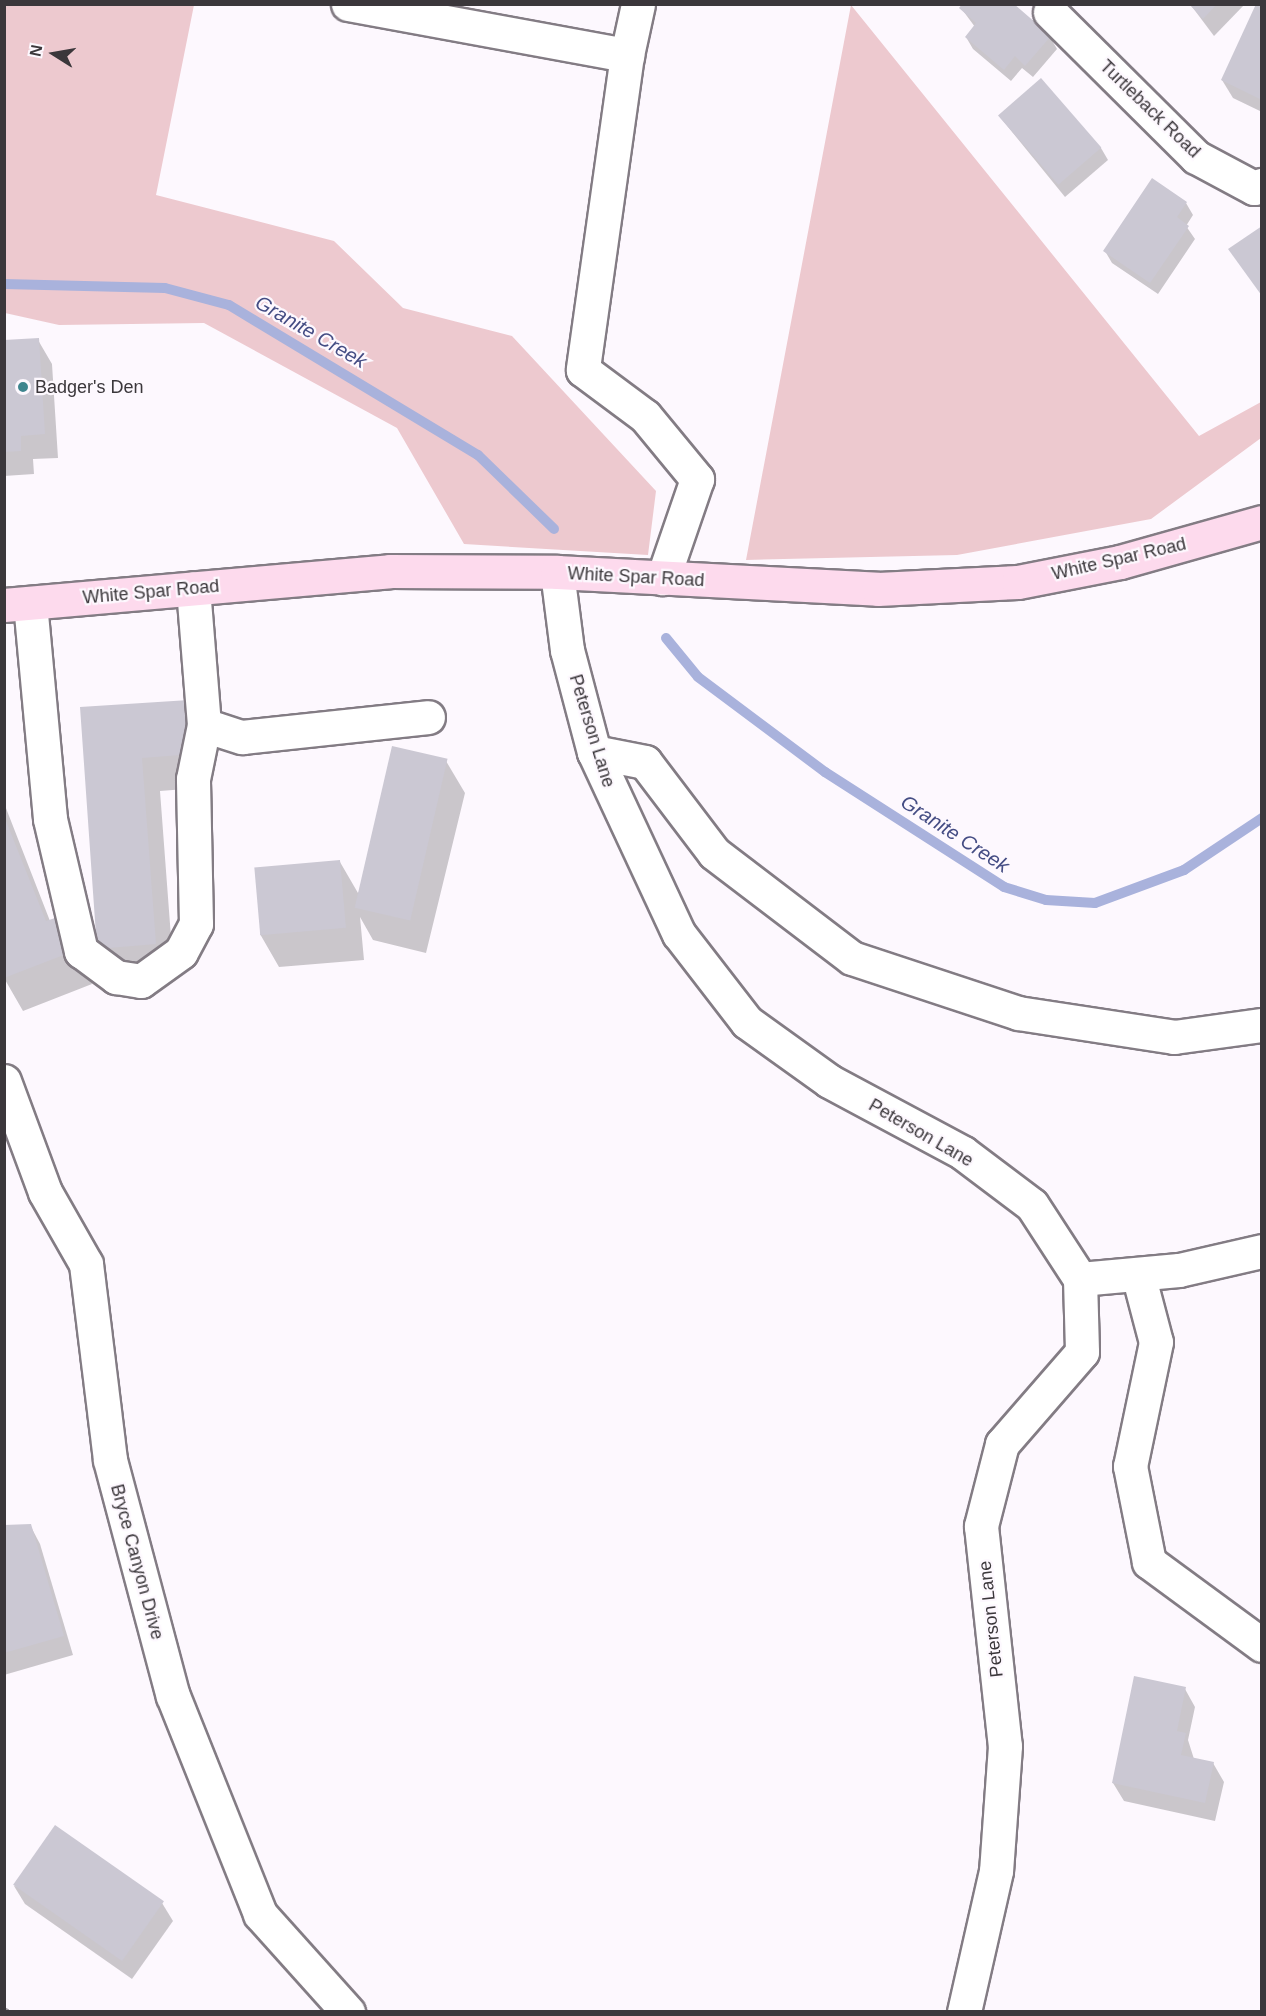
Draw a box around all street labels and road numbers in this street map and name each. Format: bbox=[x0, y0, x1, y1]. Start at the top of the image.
street label: Turtleback Road bbox=[1095, 56, 1205, 162]
street label: White Spar Road bbox=[1050, 533, 1188, 585]
street label: White Spar Road bbox=[567, 563, 705, 591]
street label: White Spar Road bbox=[82, 575, 220, 609]
street label: Peterson Lane bbox=[565, 672, 619, 790]
street label: Peterson Lane bbox=[865, 1094, 977, 1172]
street label: Bryce Canyon Drive bbox=[106, 1482, 168, 1642]
street label: Peterson Lane bbox=[974, 1560, 1008, 1678]

